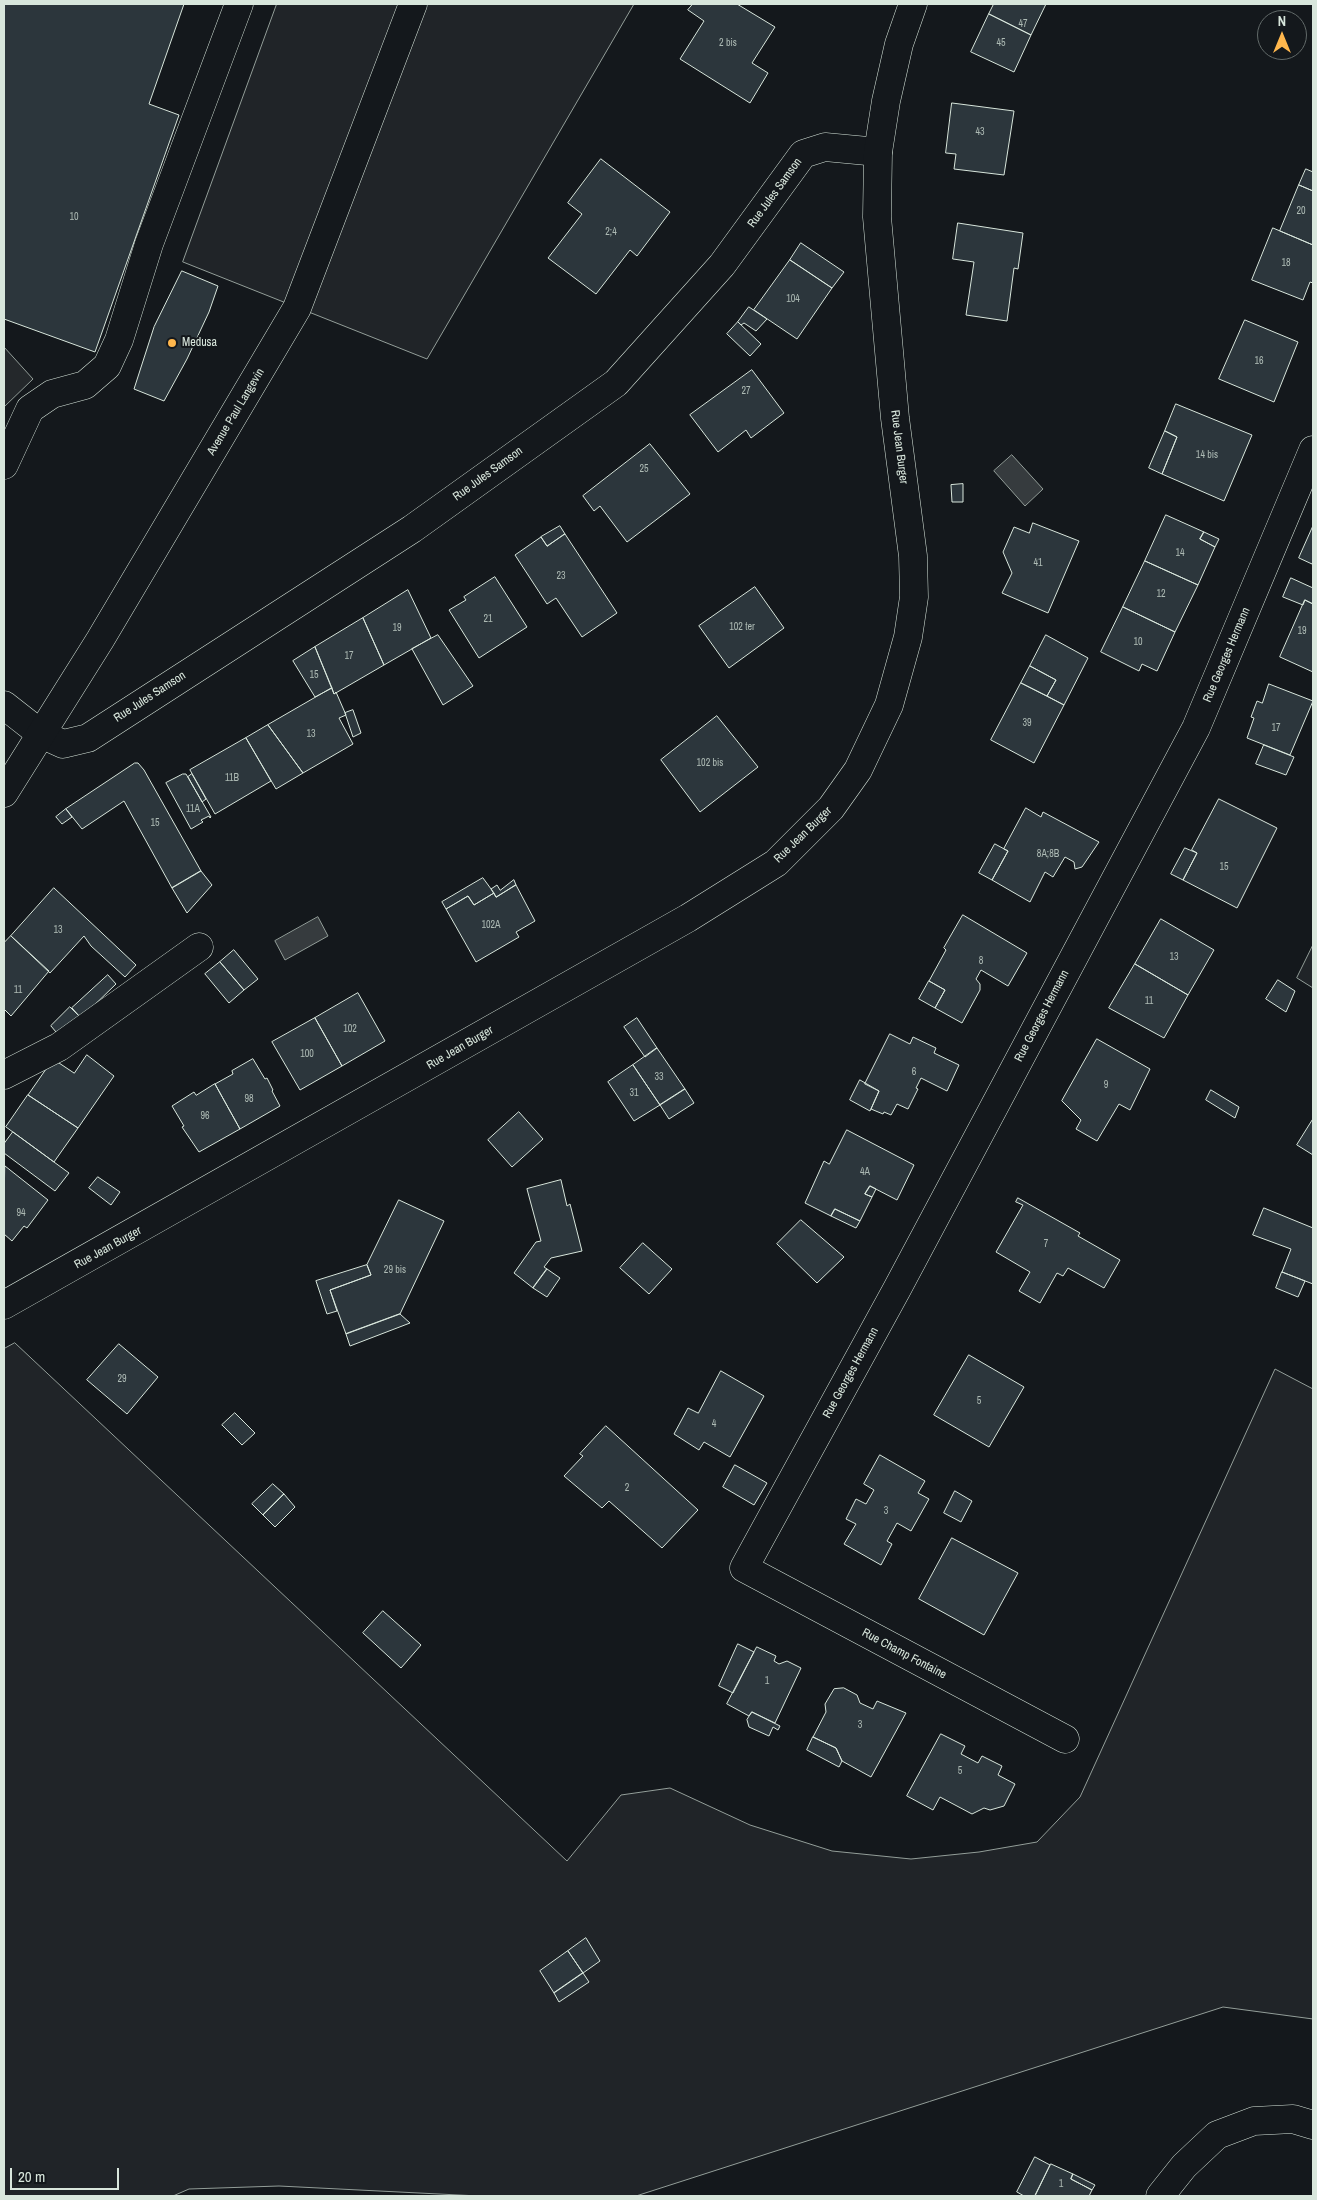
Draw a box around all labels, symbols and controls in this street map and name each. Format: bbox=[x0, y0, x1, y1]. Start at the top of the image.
north arrow bbox=[1257, 10, 1307, 60]
text: N bbox=[1278, 12, 1286, 30]
house number: 47 bbox=[1018, 18, 1028, 30]
house number: 2 bis bbox=[719, 37, 737, 49]
house number: 45 bbox=[996, 37, 1006, 49]
house number: 43 bbox=[975, 126, 985, 138]
street label: Rue Jules Samson bbox=[745, 155, 805, 231]
house number: 20 bbox=[1296, 205, 1306, 217]
house number: 10 bbox=[69, 211, 79, 223]
house number: 2;4 bbox=[605, 226, 617, 238]
house number: 18 bbox=[1281, 257, 1291, 269]
house number: 104 bbox=[786, 293, 800, 305]
place label: Medusa bbox=[182, 336, 217, 350]
marker: Medusa bbox=[166, 337, 178, 349]
house number: 16 bbox=[1254, 355, 1264, 367]
street label: Avenue Paul Langevin bbox=[204, 366, 268, 458]
house number: 27 bbox=[741, 385, 751, 397]
street label: Rue Jean Burger bbox=[887, 409, 911, 485]
street label: Rue Jules Samson bbox=[450, 444, 526, 504]
house number: 14 bis bbox=[1196, 449, 1218, 461]
house number: 25 bbox=[639, 463, 649, 475]
house number: 14 bbox=[1175, 547, 1185, 559]
house number: 41 bbox=[1033, 557, 1043, 569]
house number: 23 bbox=[556, 570, 566, 582]
house number: 12 bbox=[1156, 588, 1166, 600]
street label: Rue Georges Hermann bbox=[1200, 605, 1254, 705]
house number: 21 bbox=[483, 613, 493, 625]
house number: 102 ter bbox=[729, 621, 755, 633]
house number: 19 bbox=[392, 622, 402, 634]
house number: 19 bbox=[1297, 625, 1307, 637]
house number: 10 bbox=[1133, 636, 1143, 648]
house number: 17 bbox=[344, 650, 354, 662]
street label: Rue Jules Samson bbox=[111, 668, 189, 726]
house number: 15 bbox=[309, 669, 319, 681]
house number: 39 bbox=[1022, 717, 1032, 729]
house number: 17 bbox=[1271, 722, 1281, 734]
house number: 13 bbox=[306, 728, 316, 740]
house number: 102 bis bbox=[697, 757, 723, 769]
house number: 11B bbox=[225, 772, 239, 784]
house number: 11A bbox=[186, 803, 200, 815]
street label: Rue Jean Burger bbox=[771, 804, 835, 866]
house number: 15 bbox=[150, 817, 160, 829]
house number: 8A;8B bbox=[1037, 848, 1059, 860]
house number: 15 bbox=[1219, 861, 1229, 873]
house number: 102A bbox=[481, 919, 501, 931]
house number: 13 bbox=[53, 924, 63, 936]
house number: 13 bbox=[1169, 951, 1179, 963]
house number: 8 bbox=[979, 955, 983, 967]
street label: Rue Georges Hermann bbox=[1012, 968, 1072, 1064]
house number: 11 bbox=[14, 984, 22, 996]
house number: 11 bbox=[1145, 995, 1153, 1007]
house number: 102 bbox=[343, 1023, 357, 1035]
street label: Rue Jean Burger bbox=[424, 1023, 496, 1073]
house number: 100 bbox=[300, 1048, 314, 1060]
house number: 6 bbox=[912, 1066, 916, 1078]
house number: 33 bbox=[654, 1071, 664, 1083]
house number: 9 bbox=[1104, 1079, 1108, 1091]
house number: 31 bbox=[629, 1087, 639, 1099]
house number: 98 bbox=[244, 1093, 254, 1105]
house number: 96 bbox=[200, 1110, 210, 1122]
house number: 4A bbox=[860, 1166, 870, 1178]
house number: 94 bbox=[16, 1207, 26, 1219]
street label: Rue Jean Burger bbox=[72, 1224, 144, 1272]
house number: 7 bbox=[1044, 1238, 1048, 1250]
house number: 29 bis bbox=[384, 1264, 406, 1276]
street label: Rue Georges Hermann bbox=[820, 1325, 882, 1421]
house number: 29 bbox=[117, 1373, 127, 1385]
house number: 5 bbox=[977, 1395, 981, 1407]
house number: 4 bbox=[712, 1418, 716, 1430]
house number: 2 bbox=[625, 1482, 629, 1494]
house number: 3 bbox=[884, 1505, 888, 1517]
street label: Rue Champ Fontaine bbox=[859, 1626, 949, 1682]
house number: 1 bbox=[765, 1675, 769, 1687]
house number: 3 bbox=[858, 1719, 862, 1731]
house number: 5 bbox=[958, 1765, 962, 1777]
scale bar bbox=[12, 2158, 121, 2190]
text: 20 m bbox=[18, 2166, 45, 2187]
house number: 1 bbox=[1059, 2178, 1063, 2190]

